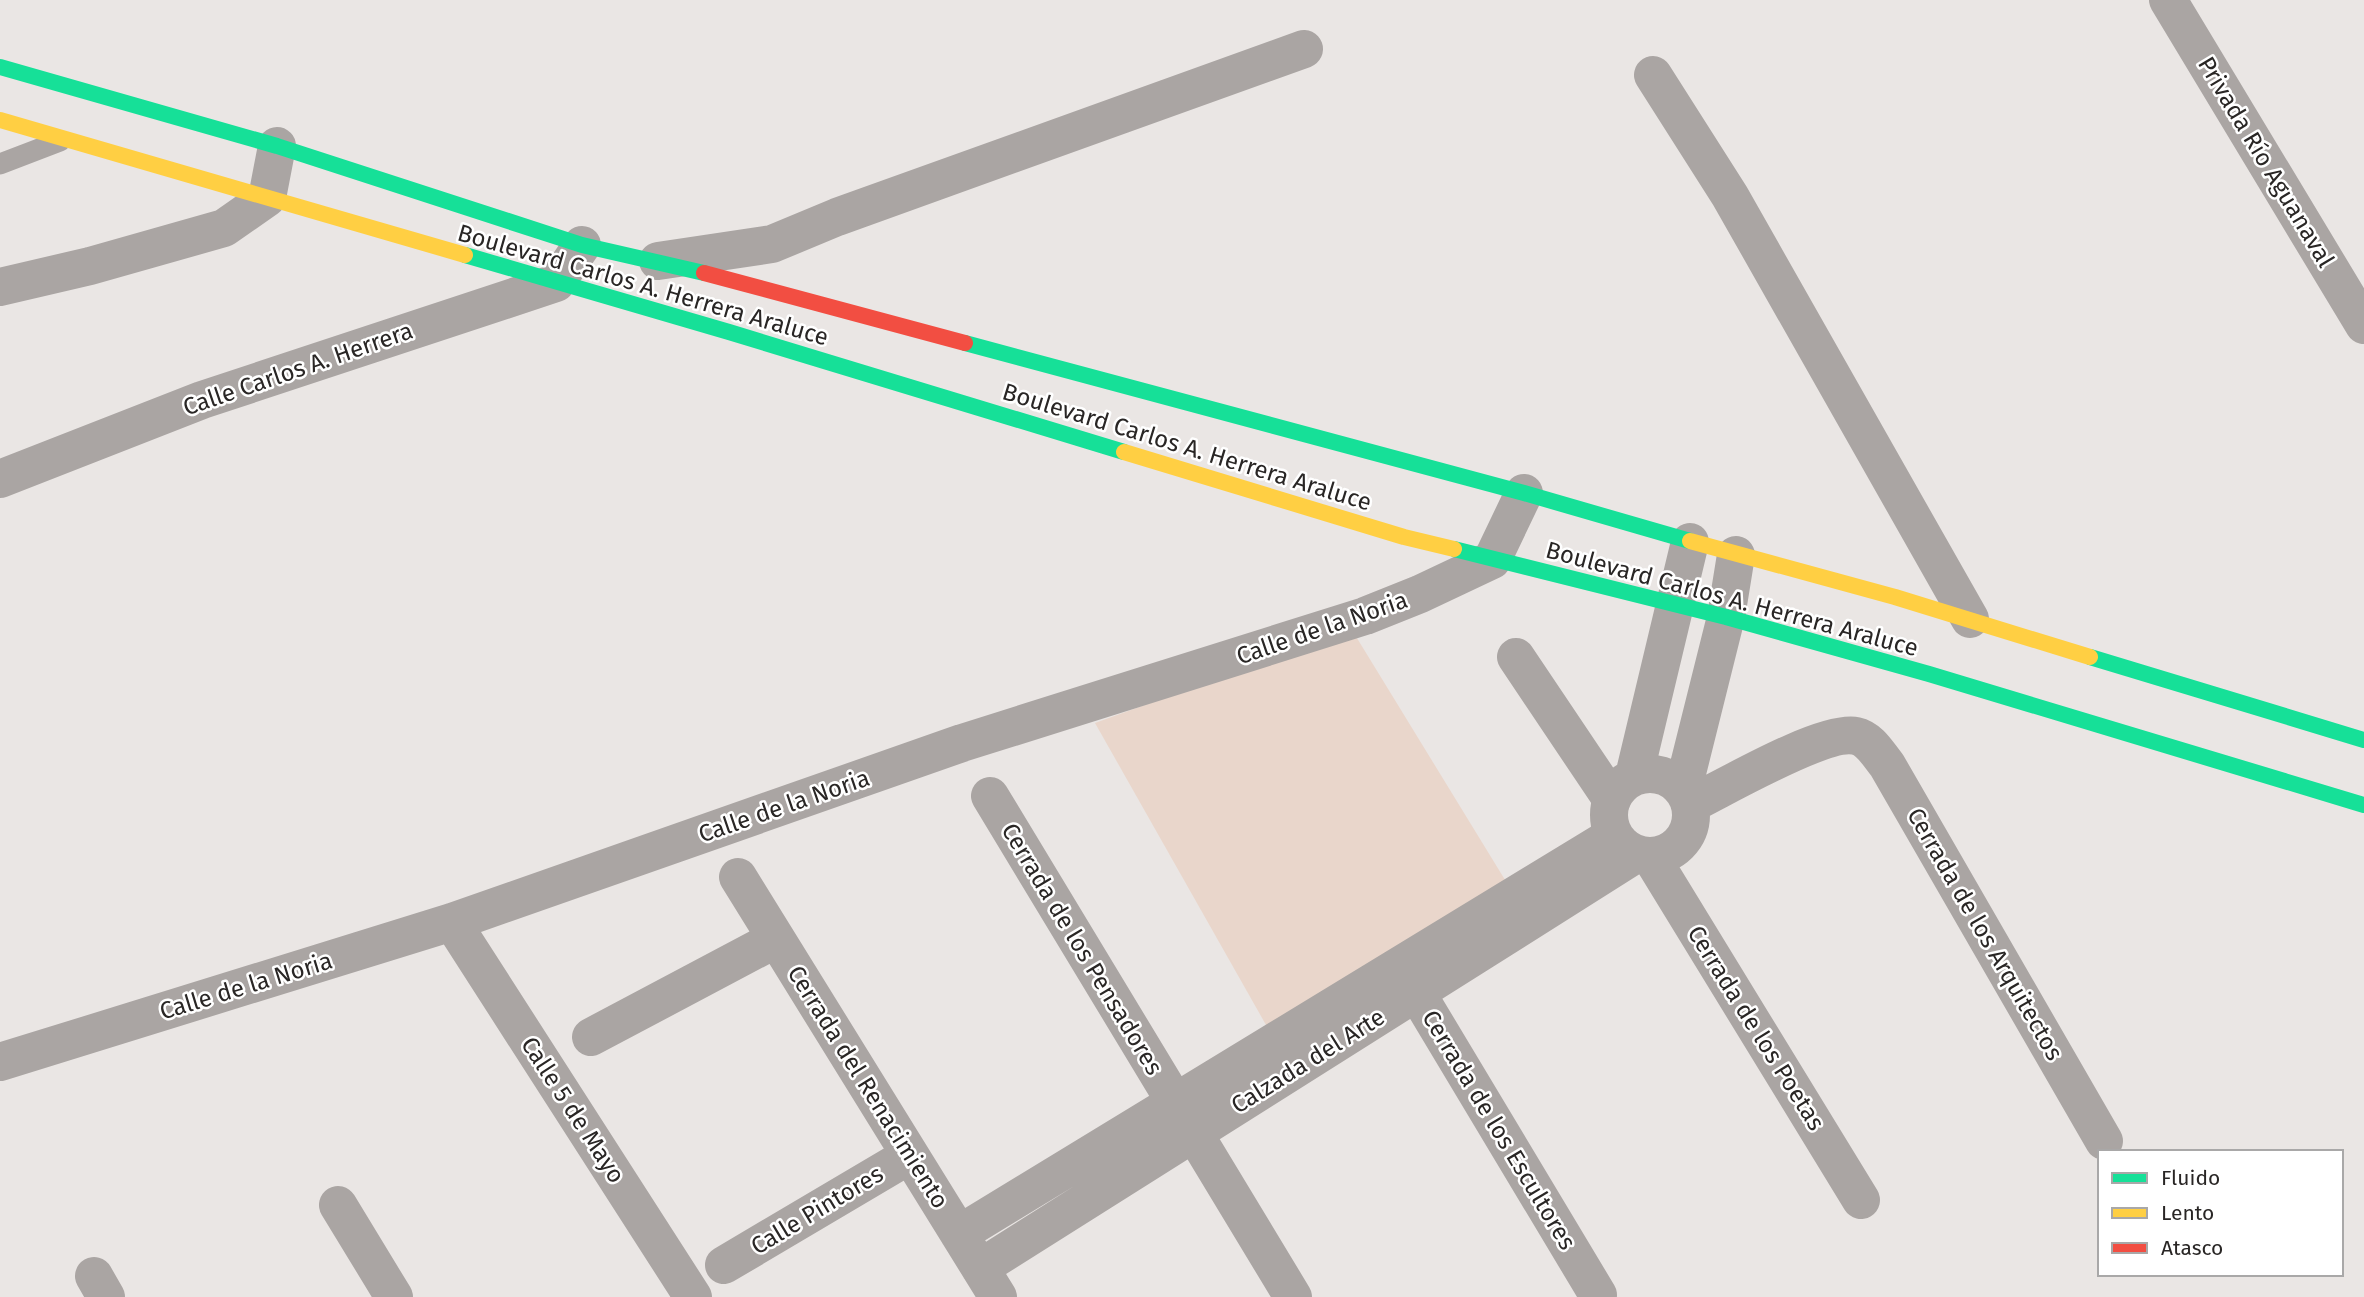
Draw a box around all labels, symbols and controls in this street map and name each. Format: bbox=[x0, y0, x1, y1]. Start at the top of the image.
street label: Privada Río Aguanaval bbox=[2192, 52, 2340, 272]
street label: Boulevard Carlos A. Herrera Araluce bbox=[454, 219, 832, 351]
street label: Calle Carlos A. Herrera bbox=[179, 317, 417, 421]
street label: Boulevard Carlos A. Herrera Araluce bbox=[999, 377, 1375, 517]
street label: Boulevard Carlos A. Herrera Araluce bbox=[1543, 536, 1921, 662]
street label: Calle de la Noria bbox=[1233, 586, 1411, 670]
street label: Calle de la Noria bbox=[695, 764, 873, 848]
street label: Cerrada de los Arquitectos bbox=[1901, 803, 2069, 1065]
street label: Cerrada de los Pensadores bbox=[996, 818, 1168, 1080]
street label: Cerrada de los Poetas bbox=[1682, 921, 1830, 1135]
street label: Calle de la Noria bbox=[156, 946, 336, 1026]
street label: Cerrada del Renacimiento bbox=[782, 961, 954, 1213]
street label: Calzada del Arte bbox=[1226, 1003, 1390, 1119]
street label: Cerrada de los Escultores bbox=[1416, 1005, 1582, 1255]
street label: Calle 5 de Mayo bbox=[515, 1032, 631, 1188]
legend bbox=[2098, 1150, 2343, 1276]
street label: Calle Pintores bbox=[746, 1160, 888, 1260]
text: Fluido bbox=[2161, 1165, 2220, 1191]
text: Lento bbox=[2161, 1200, 2214, 1226]
text: Atasco bbox=[2161, 1235, 2223, 1261]

